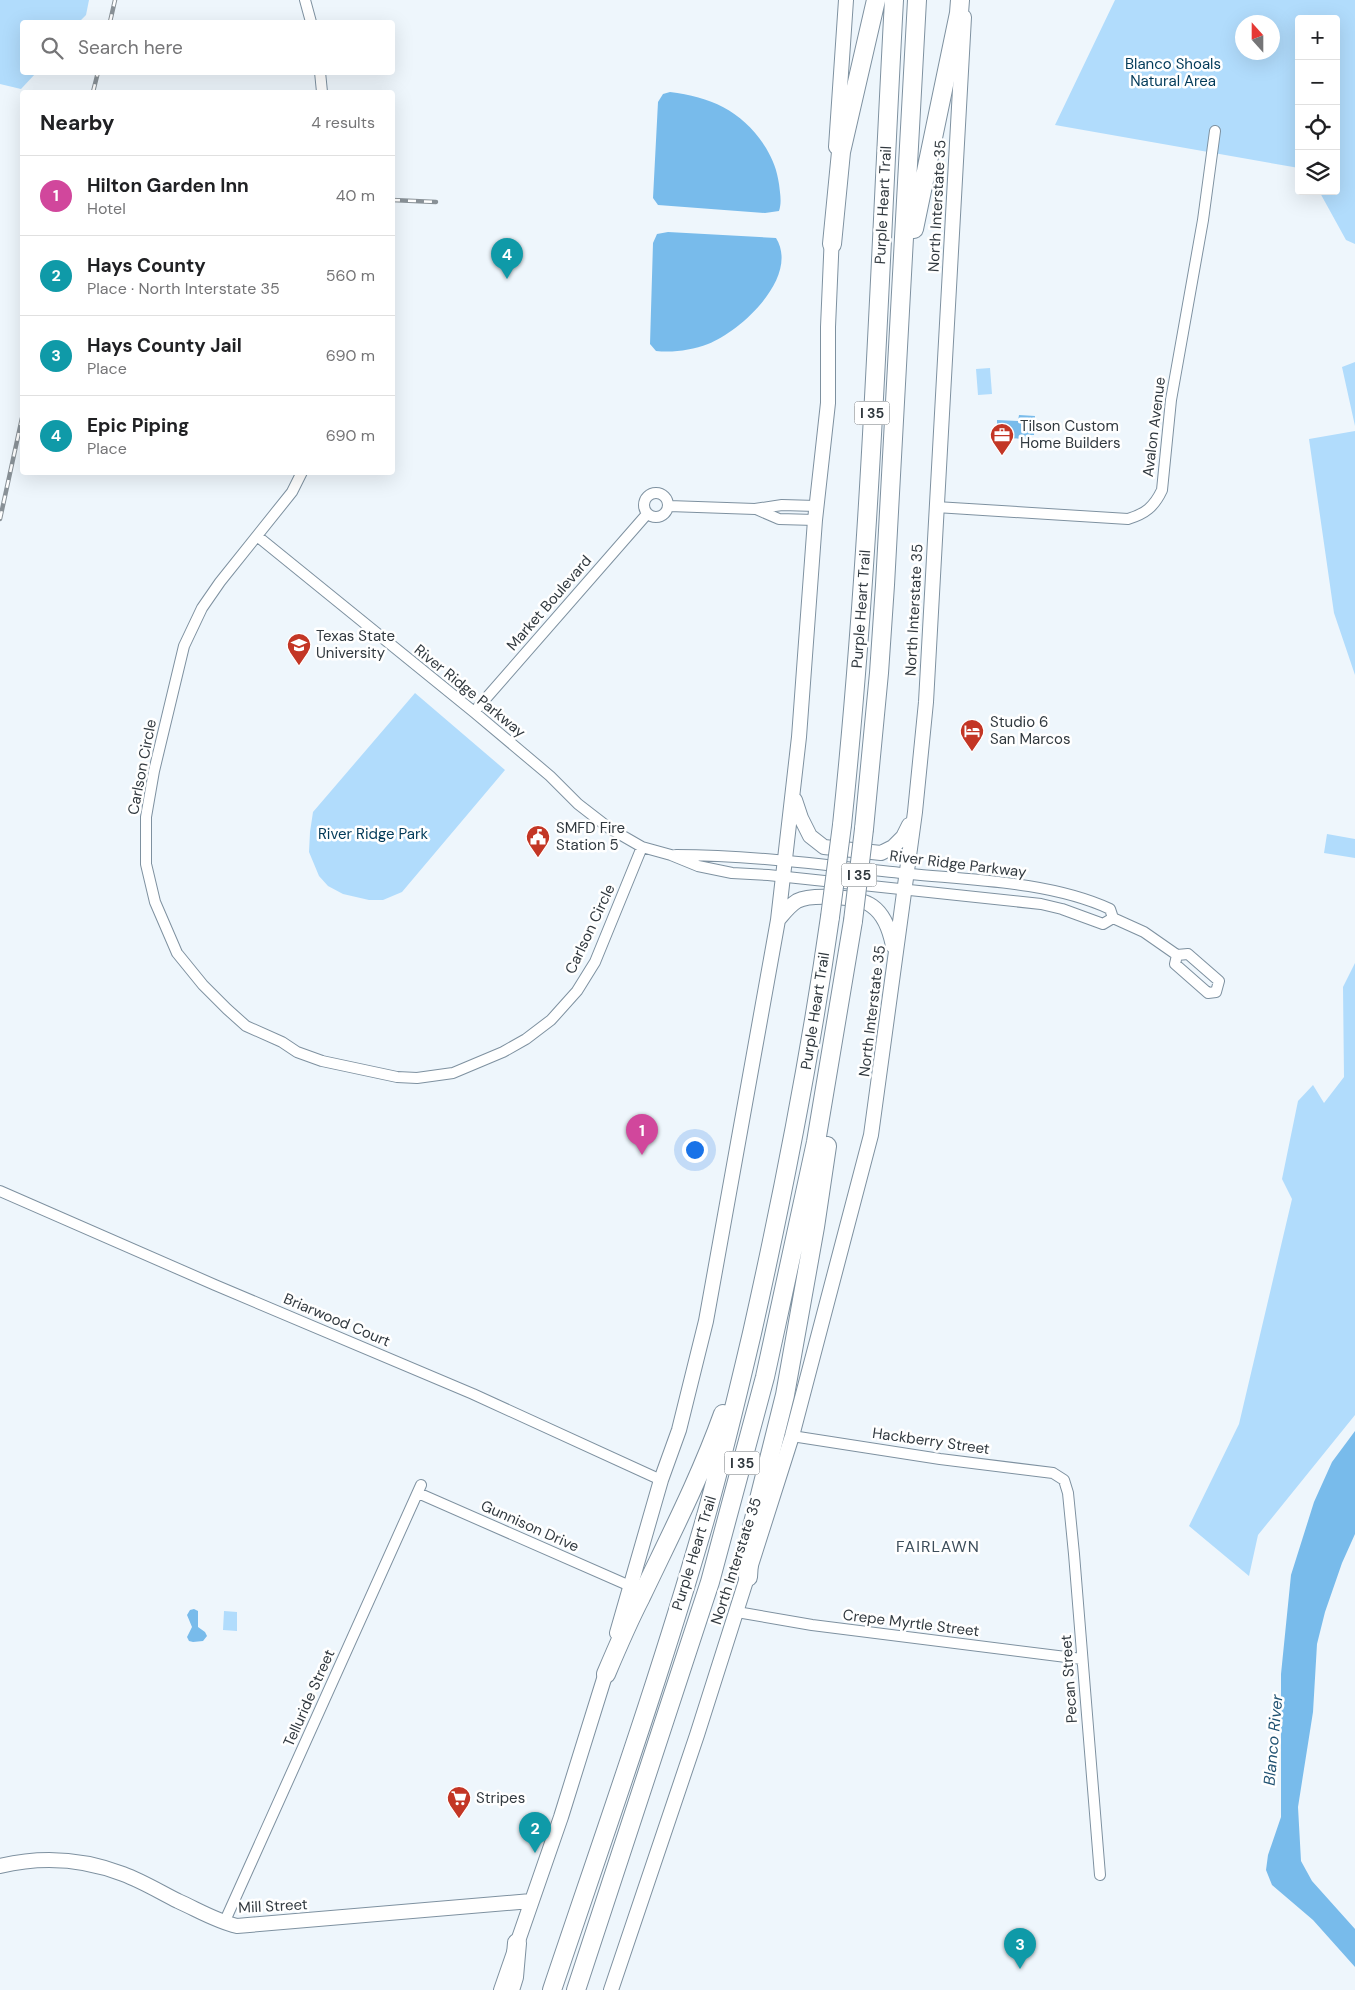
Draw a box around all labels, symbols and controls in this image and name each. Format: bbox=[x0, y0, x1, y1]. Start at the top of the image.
north arrow bbox=[1235, 15, 1280, 60]
map controls bbox=[1295, 15, 1340, 195]
button: + bbox=[1295, 15, 1340, 60]
search box bbox=[20, 20, 395, 75]
icon: search bbox=[38, 34, 66, 62]
text: Search here bbox=[78, 35, 183, 60]
park label: Blanco Shoals Natural Area bbox=[1125, 54, 1221, 91]
button: − bbox=[1295, 60, 1340, 105]
button: locate bbox=[1295, 105, 1340, 150]
text: Nearby bbox=[40, 109, 114, 137]
text: 4 results bbox=[311, 112, 375, 133]
street label: North Interstate 35 bbox=[924, 139, 950, 273]
street label: Purple Heart Trail bbox=[870, 145, 896, 265]
button: layers bbox=[1295, 150, 1340, 195]
text: Hilton Garden Inn bbox=[87, 173, 249, 198]
text: 1 bbox=[53, 185, 59, 206]
text: 40 m bbox=[336, 185, 375, 206]
text: Hotel bbox=[87, 198, 126, 219]
pin: 4 bbox=[491, 238, 523, 279]
text: Hays County bbox=[87, 253, 206, 278]
text: 2 bbox=[51, 265, 61, 286]
text: 560 m bbox=[326, 265, 375, 286]
text: Place · North Interstate 35 bbox=[87, 278, 280, 299]
text: Hays County Jail bbox=[87, 333, 242, 358]
text: 3 bbox=[51, 345, 61, 366]
text: 690 m bbox=[326, 345, 375, 366]
text: Place bbox=[87, 358, 127, 379]
street label: Avalon Avenue bbox=[1138, 376, 1170, 478]
road number: I 35 bbox=[854, 402, 890, 424]
text: Epic Piping bbox=[87, 413, 189, 438]
place label: Tilson Custom Home Builders bbox=[1020, 416, 1121, 453]
office icon: Tilson Custom Home Builders bbox=[989, 422, 1015, 456]
text: 4 bbox=[51, 425, 61, 446]
text: 690 m bbox=[326, 425, 375, 446]
text: Place bbox=[87, 438, 127, 459]
street label: North Interstate 35 bbox=[901, 543, 927, 677]
street label: Purple Heart Trail bbox=[847, 549, 875, 669]
street label: Market Boulevard bbox=[502, 551, 596, 655]
place label: Texas State University bbox=[316, 626, 395, 663]
school or university icon: Texas State University bbox=[286, 632, 312, 666]
street label: River Ridge Parkway bbox=[410, 640, 530, 743]
place label: Studio 6 San Marcos bbox=[990, 712, 1071, 749]
street label: Carlson Circle bbox=[123, 718, 161, 816]
hotel icon: Studio 6 San Marcos bbox=[959, 718, 985, 752]
place label: SMFD Fire Station 5 bbox=[556, 818, 625, 855]
park label: River Ridge Park bbox=[318, 824, 429, 844]
public building icon: SMFD Fire Station 5 bbox=[525, 824, 551, 858]
street label: River Ridge Parkway bbox=[888, 846, 1028, 882]
road number: I 35 bbox=[842, 864, 876, 886]
street label: Carlson Circle bbox=[560, 881, 620, 977]
street label: North Interstate 35 bbox=[854, 944, 890, 1078]
street label: Purple Heart Trail bbox=[796, 951, 834, 1071]
pin: 1 bbox=[626, 1114, 658, 1155]
your location bbox=[682, 1137, 708, 1163]
street label: Briarwood Court bbox=[281, 1289, 393, 1352]
street label: Hackberry Street bbox=[871, 1423, 991, 1459]
road number: I 35 bbox=[724, 1452, 760, 1475]
street label: Purple Heart Trail bbox=[667, 1493, 721, 1613]
street label: Gunnison Drive bbox=[478, 1495, 582, 1557]
street label: North Interstate 35 bbox=[706, 1495, 766, 1627]
district label: FAIRLAWN bbox=[896, 1536, 980, 1557]
street label: Crepe Myrtle Street bbox=[842, 1605, 980, 1641]
street label: Pecan Street bbox=[1056, 1634, 1082, 1724]
street label: Telluride Street bbox=[279, 1646, 339, 1750]
water label: Blanco River bbox=[1259, 1693, 1288, 1786]
supermarket icon: Stripes bbox=[446, 1785, 472, 1819]
place label: Stripes bbox=[476, 1788, 525, 1808]
pin: 2 bbox=[519, 1812, 551, 1853]
street label: Mill Street bbox=[238, 1894, 308, 1918]
pin: 3 bbox=[1004, 1928, 1036, 1969]

